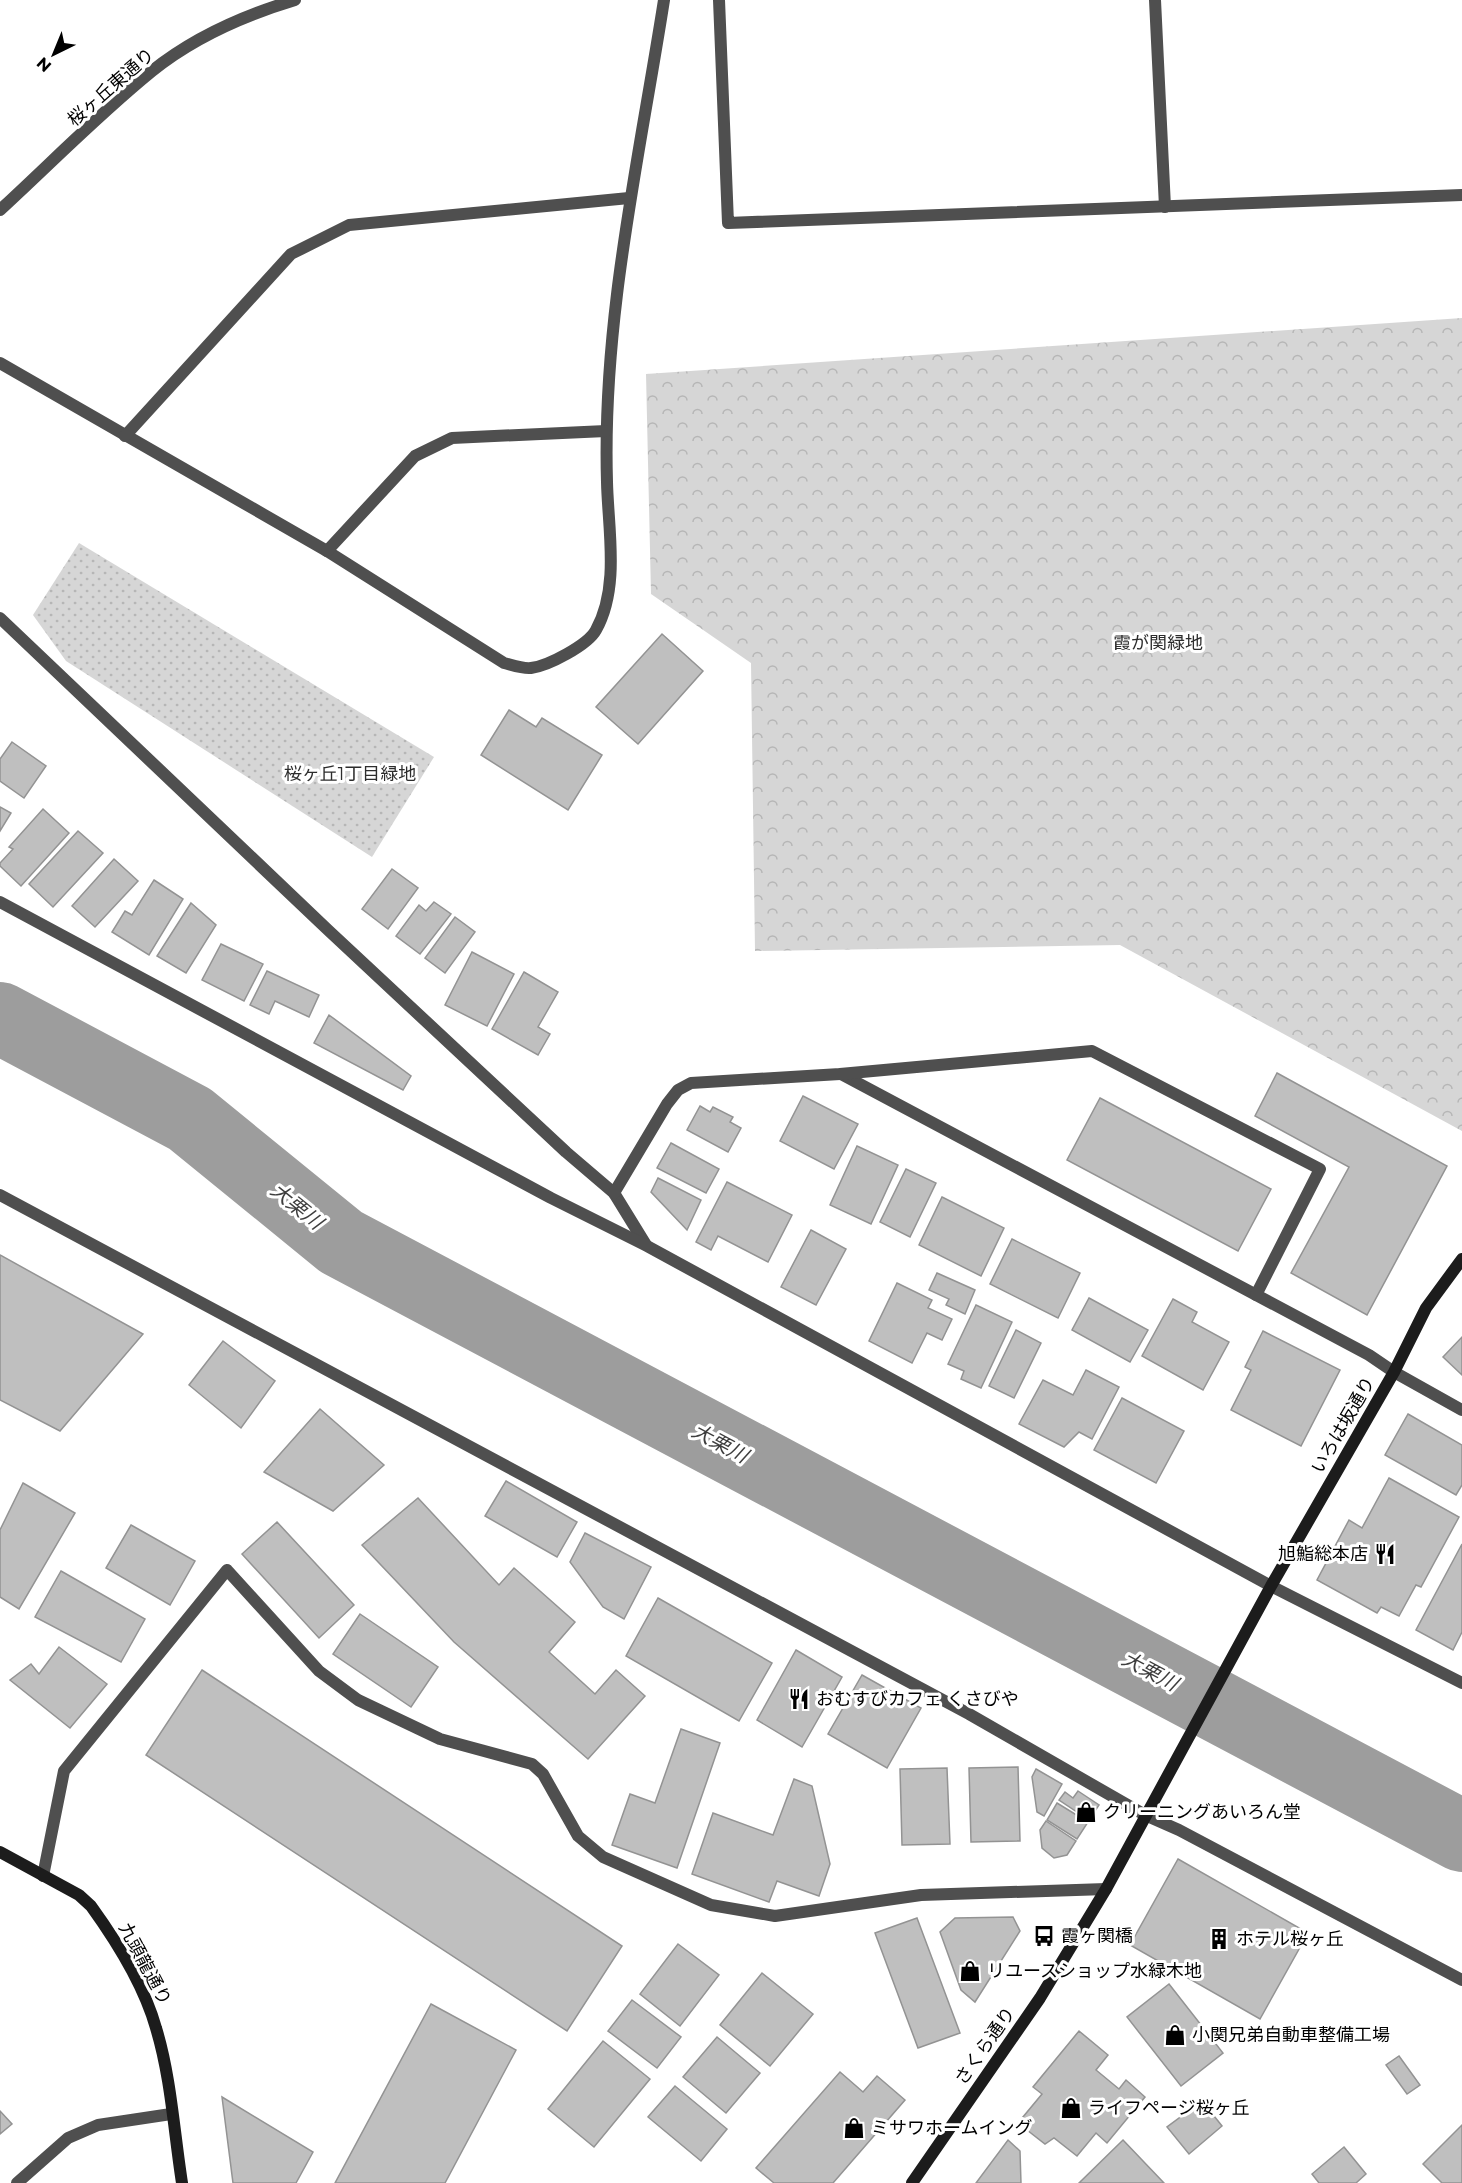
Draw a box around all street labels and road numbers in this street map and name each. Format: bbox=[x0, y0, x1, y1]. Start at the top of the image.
street label: 桜ヶ丘東通り bbox=[63, 43, 159, 131]
street label: いろは坂通り bbox=[1306, 1373, 1380, 1477]
street label: 九頭龍通り bbox=[114, 1919, 176, 2009]
street label: さくら通り bbox=[950, 2003, 1020, 2089]

